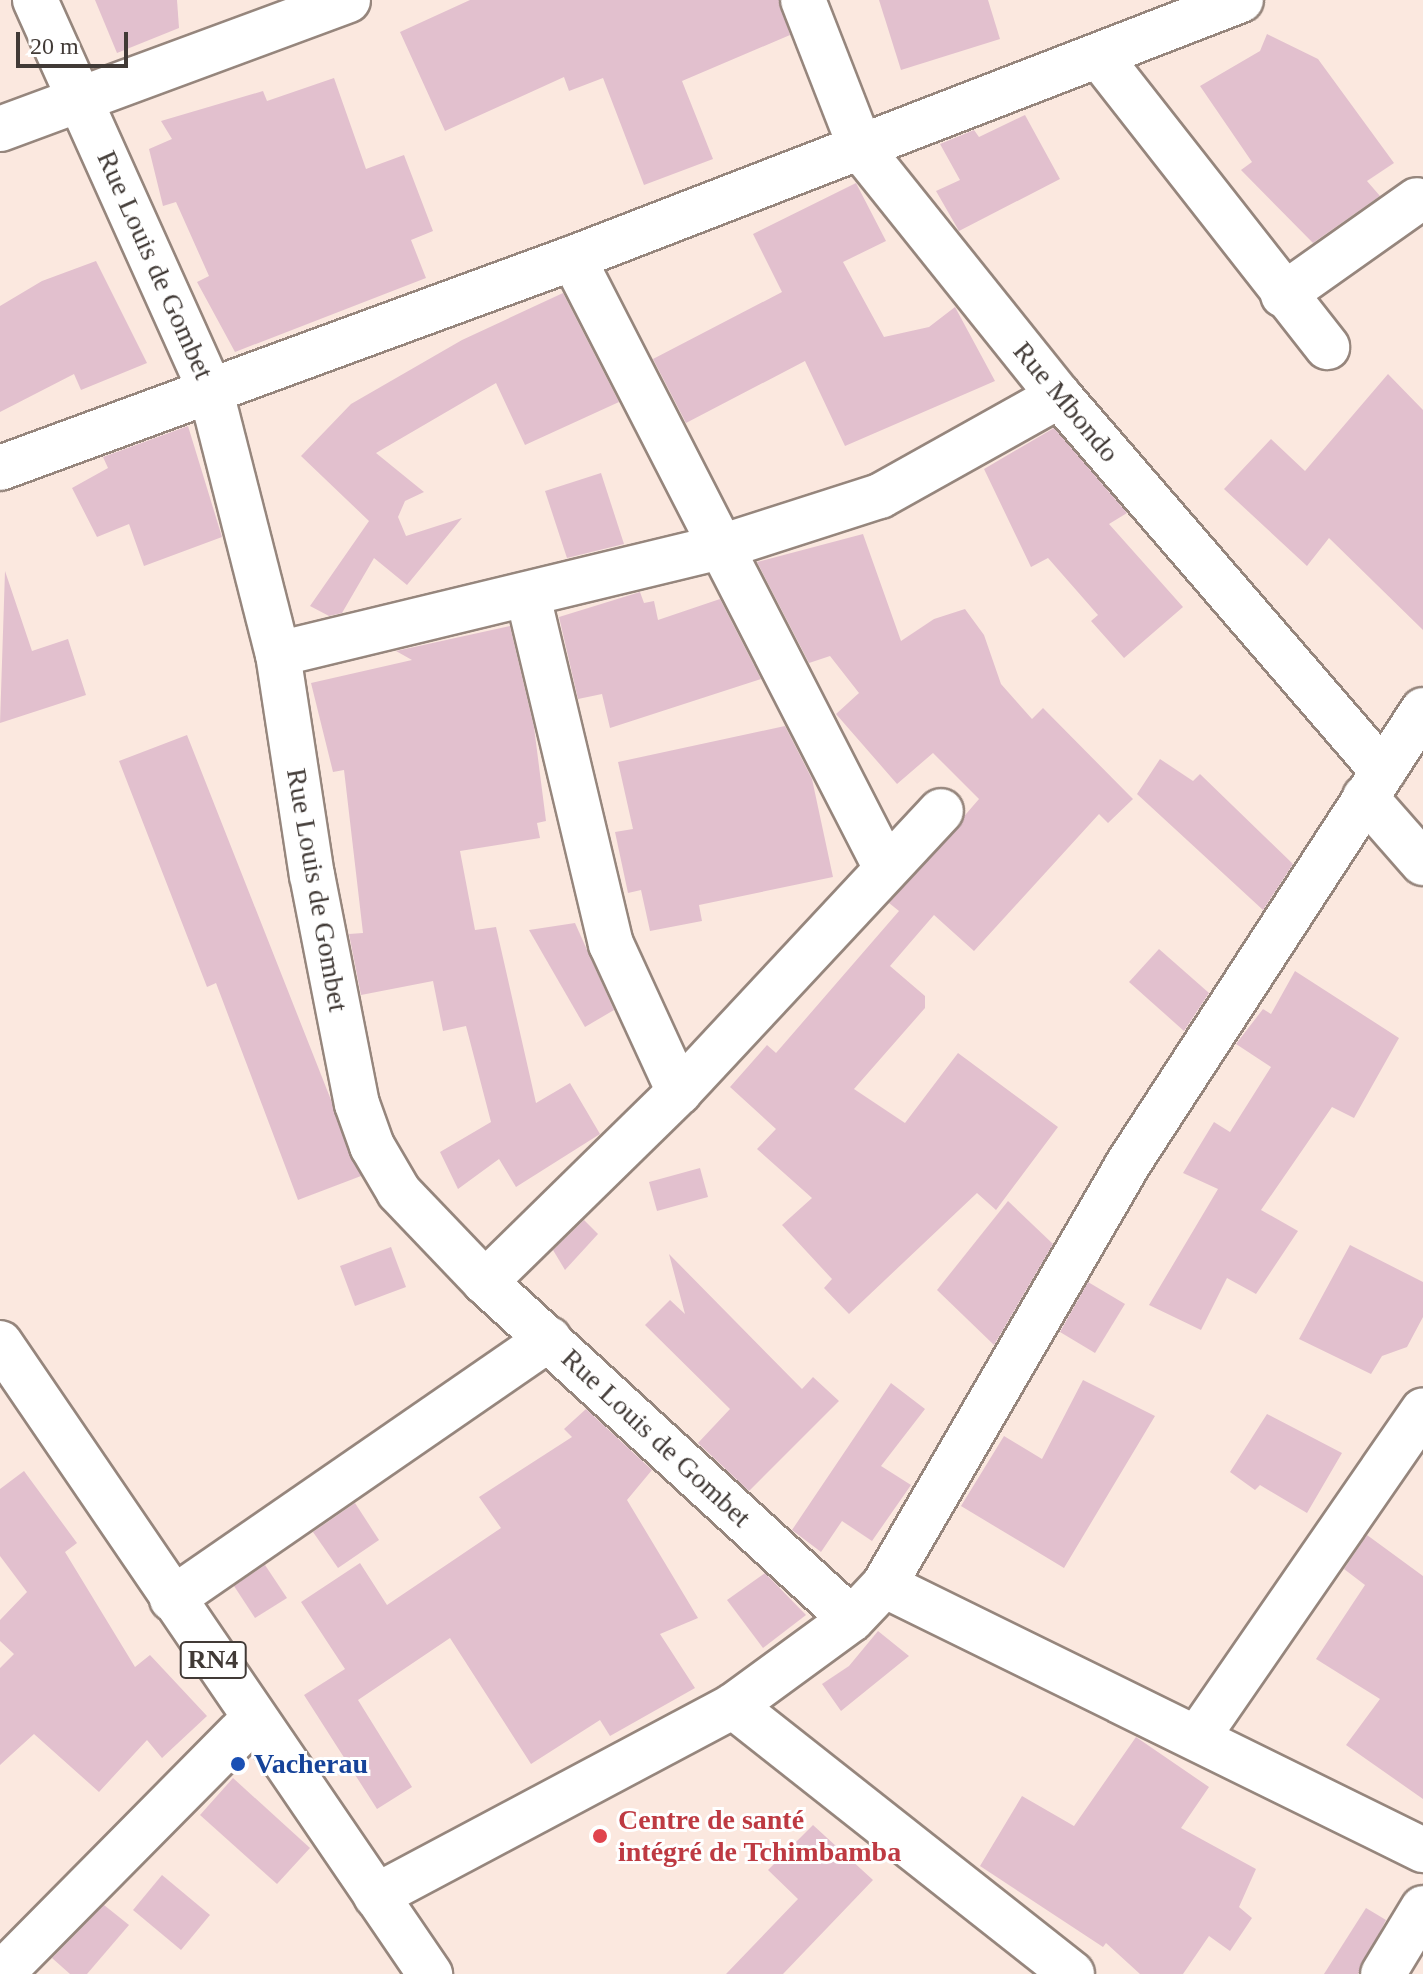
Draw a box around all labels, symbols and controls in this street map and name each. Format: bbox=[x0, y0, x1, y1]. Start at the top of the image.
scale bar bbox=[20, 16, 132, 66]
text: 20 m bbox=[30, 33, 79, 59]
street label: Rue Louis de Gombet bbox=[90, 146, 220, 384]
street label: Rue Mbondo bbox=[1006, 335, 1126, 469]
street label: Rue Louis de Gombet bbox=[279, 766, 355, 1014]
street label: Rue Louis de Gombet bbox=[554, 1342, 758, 1534]
road number: RN4 bbox=[179, 1638, 247, 1682]
place label: Vacherau bbox=[254, 1747, 368, 1781]
marker: Vacherau bbox=[229, 1755, 247, 1773]
place label: Centre de santé intégré de Tchimbamba bbox=[618, 1803, 902, 1869]
marker: Centre de santé intégré de Tchimbamba bbox=[589, 1825, 611, 1847]

